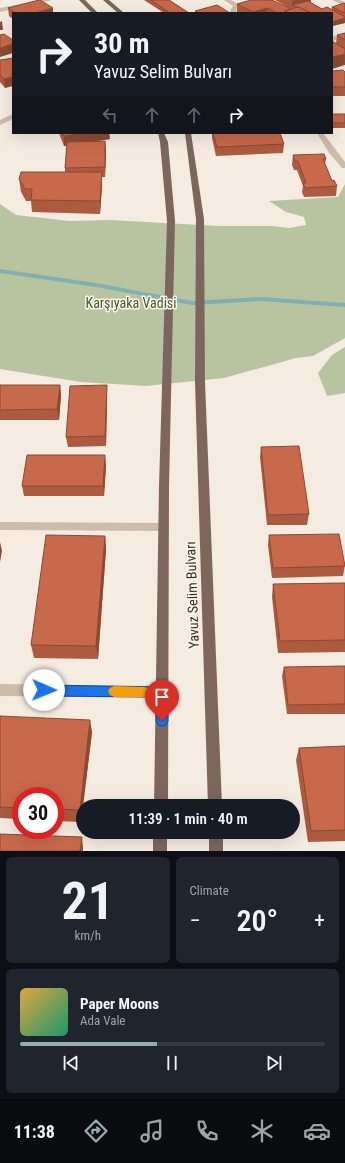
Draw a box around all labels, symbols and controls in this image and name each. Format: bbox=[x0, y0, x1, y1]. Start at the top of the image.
text: 30 m bbox=[94, 27, 150, 60]
icon: right bbox=[28, 28, 80, 80]
text: Yavuz Selim Bulvarı bbox=[94, 61, 232, 82]
icon: left bbox=[99, 104, 121, 126]
icon: ahead bbox=[141, 104, 163, 126]
icon: ahead bbox=[183, 104, 205, 126]
icon: right bbox=[225, 104, 247, 126]
park label: Karşıyaka Vadisi bbox=[86, 295, 176, 311]
street label: Yavuz Selim Bulvarı bbox=[182, 541, 202, 649]
position arrow bbox=[23, 669, 65, 711]
pin bbox=[145, 680, 179, 721]
icon: arrive bbox=[151, 686, 173, 708]
speed limit sign: 30 bbox=[12, 787, 64, 839]
text: 11:39 · 1 min · 40 m bbox=[128, 810, 248, 828]
text: 21 bbox=[61, 871, 114, 932]
text: Climate bbox=[190, 883, 229, 898]
text: 20° bbox=[236, 903, 278, 938]
text: − bbox=[190, 908, 201, 933]
text: + bbox=[314, 908, 325, 933]
text: km/h bbox=[74, 928, 101, 943]
text: Paper Moons bbox=[80, 995, 159, 1013]
text: Ada Vale bbox=[80, 1013, 125, 1028]
icon: previous bbox=[60, 1052, 82, 1074]
icon: pause bbox=[161, 1052, 183, 1074]
icon: next bbox=[263, 1052, 285, 1074]
icon: directions bbox=[82, 1117, 110, 1145]
icon: music bbox=[138, 1117, 166, 1145]
icon: phone bbox=[193, 1117, 221, 1145]
icon: climate bbox=[248, 1117, 276, 1145]
icon: car bbox=[303, 1117, 331, 1145]
text: 11:38 bbox=[14, 1121, 55, 1142]

